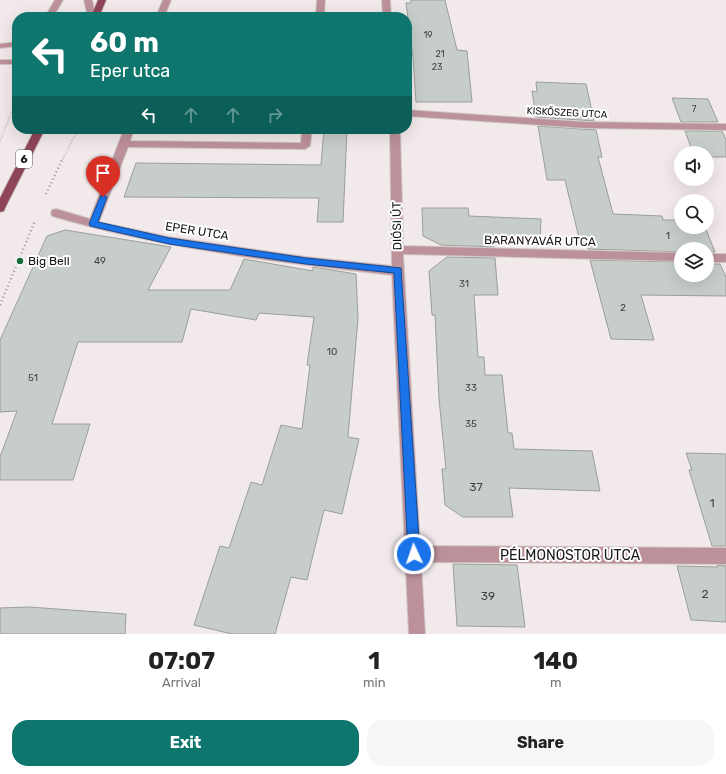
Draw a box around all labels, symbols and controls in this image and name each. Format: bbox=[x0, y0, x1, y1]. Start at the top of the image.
text: 60 m bbox=[90, 26, 159, 59]
icon: left bbox=[24, 28, 76, 80]
house number: 19 bbox=[423, 30, 433, 40]
house number: 21 bbox=[435, 49, 445, 59]
text: Eper utca bbox=[90, 60, 170, 82]
house number: 23 bbox=[432, 62, 442, 72]
icon: left bbox=[138, 104, 160, 126]
icon: ahead bbox=[180, 104, 202, 126]
icon: ahead bbox=[222, 104, 244, 126]
icon: right bbox=[264, 104, 286, 126]
house number: 7 bbox=[692, 104, 697, 114]
street label: KISKŐSZEG UTCA bbox=[526, 105, 608, 121]
map controls bbox=[674, 146, 714, 282]
button: sound bbox=[674, 146, 714, 186]
road number: 6 bbox=[16, 150, 32, 168]
pin bbox=[86, 156, 120, 197]
icon: arrive bbox=[92, 162, 114, 184]
button: search bbox=[674, 194, 714, 234]
street label: DIÓSI ÚT bbox=[390, 201, 404, 250]
street label: EPER UTCA bbox=[164, 219, 230, 243]
house number: 1 bbox=[666, 230, 670, 242]
street label: BARANYAVÁR UTCA bbox=[484, 233, 596, 249]
button: layers bbox=[674, 242, 714, 282]
place label: Big Bell bbox=[28, 254, 70, 268]
house number: 49 bbox=[94, 255, 106, 267]
marker: Big Bell bbox=[15, 256, 25, 266]
house number: 31 bbox=[459, 278, 469, 290]
house number: 2 bbox=[620, 302, 626, 314]
house number: 10 bbox=[327, 346, 337, 358]
house number: 51 bbox=[28, 372, 38, 384]
house number: 33 bbox=[465, 382, 477, 394]
house number: 35 bbox=[465, 418, 477, 430]
house number: 37 bbox=[469, 480, 483, 494]
house number: 1 bbox=[709, 496, 715, 510]
position arrow bbox=[393, 533, 435, 575]
street label: PÉLMONOSTOR UTCA bbox=[500, 546, 641, 564]
house number: 2 bbox=[701, 587, 709, 601]
house number: 39 bbox=[481, 589, 495, 603]
text: 07:07 bbox=[148, 647, 215, 675]
text: 1 bbox=[368, 647, 380, 675]
text: 140 bbox=[533, 647, 578, 675]
text: Arrival bbox=[162, 675, 201, 690]
text: min bbox=[363, 675, 386, 690]
text: m bbox=[550, 675, 562, 690]
button: Exit bbox=[12, 720, 359, 766]
button: Share bbox=[367, 720, 714, 766]

